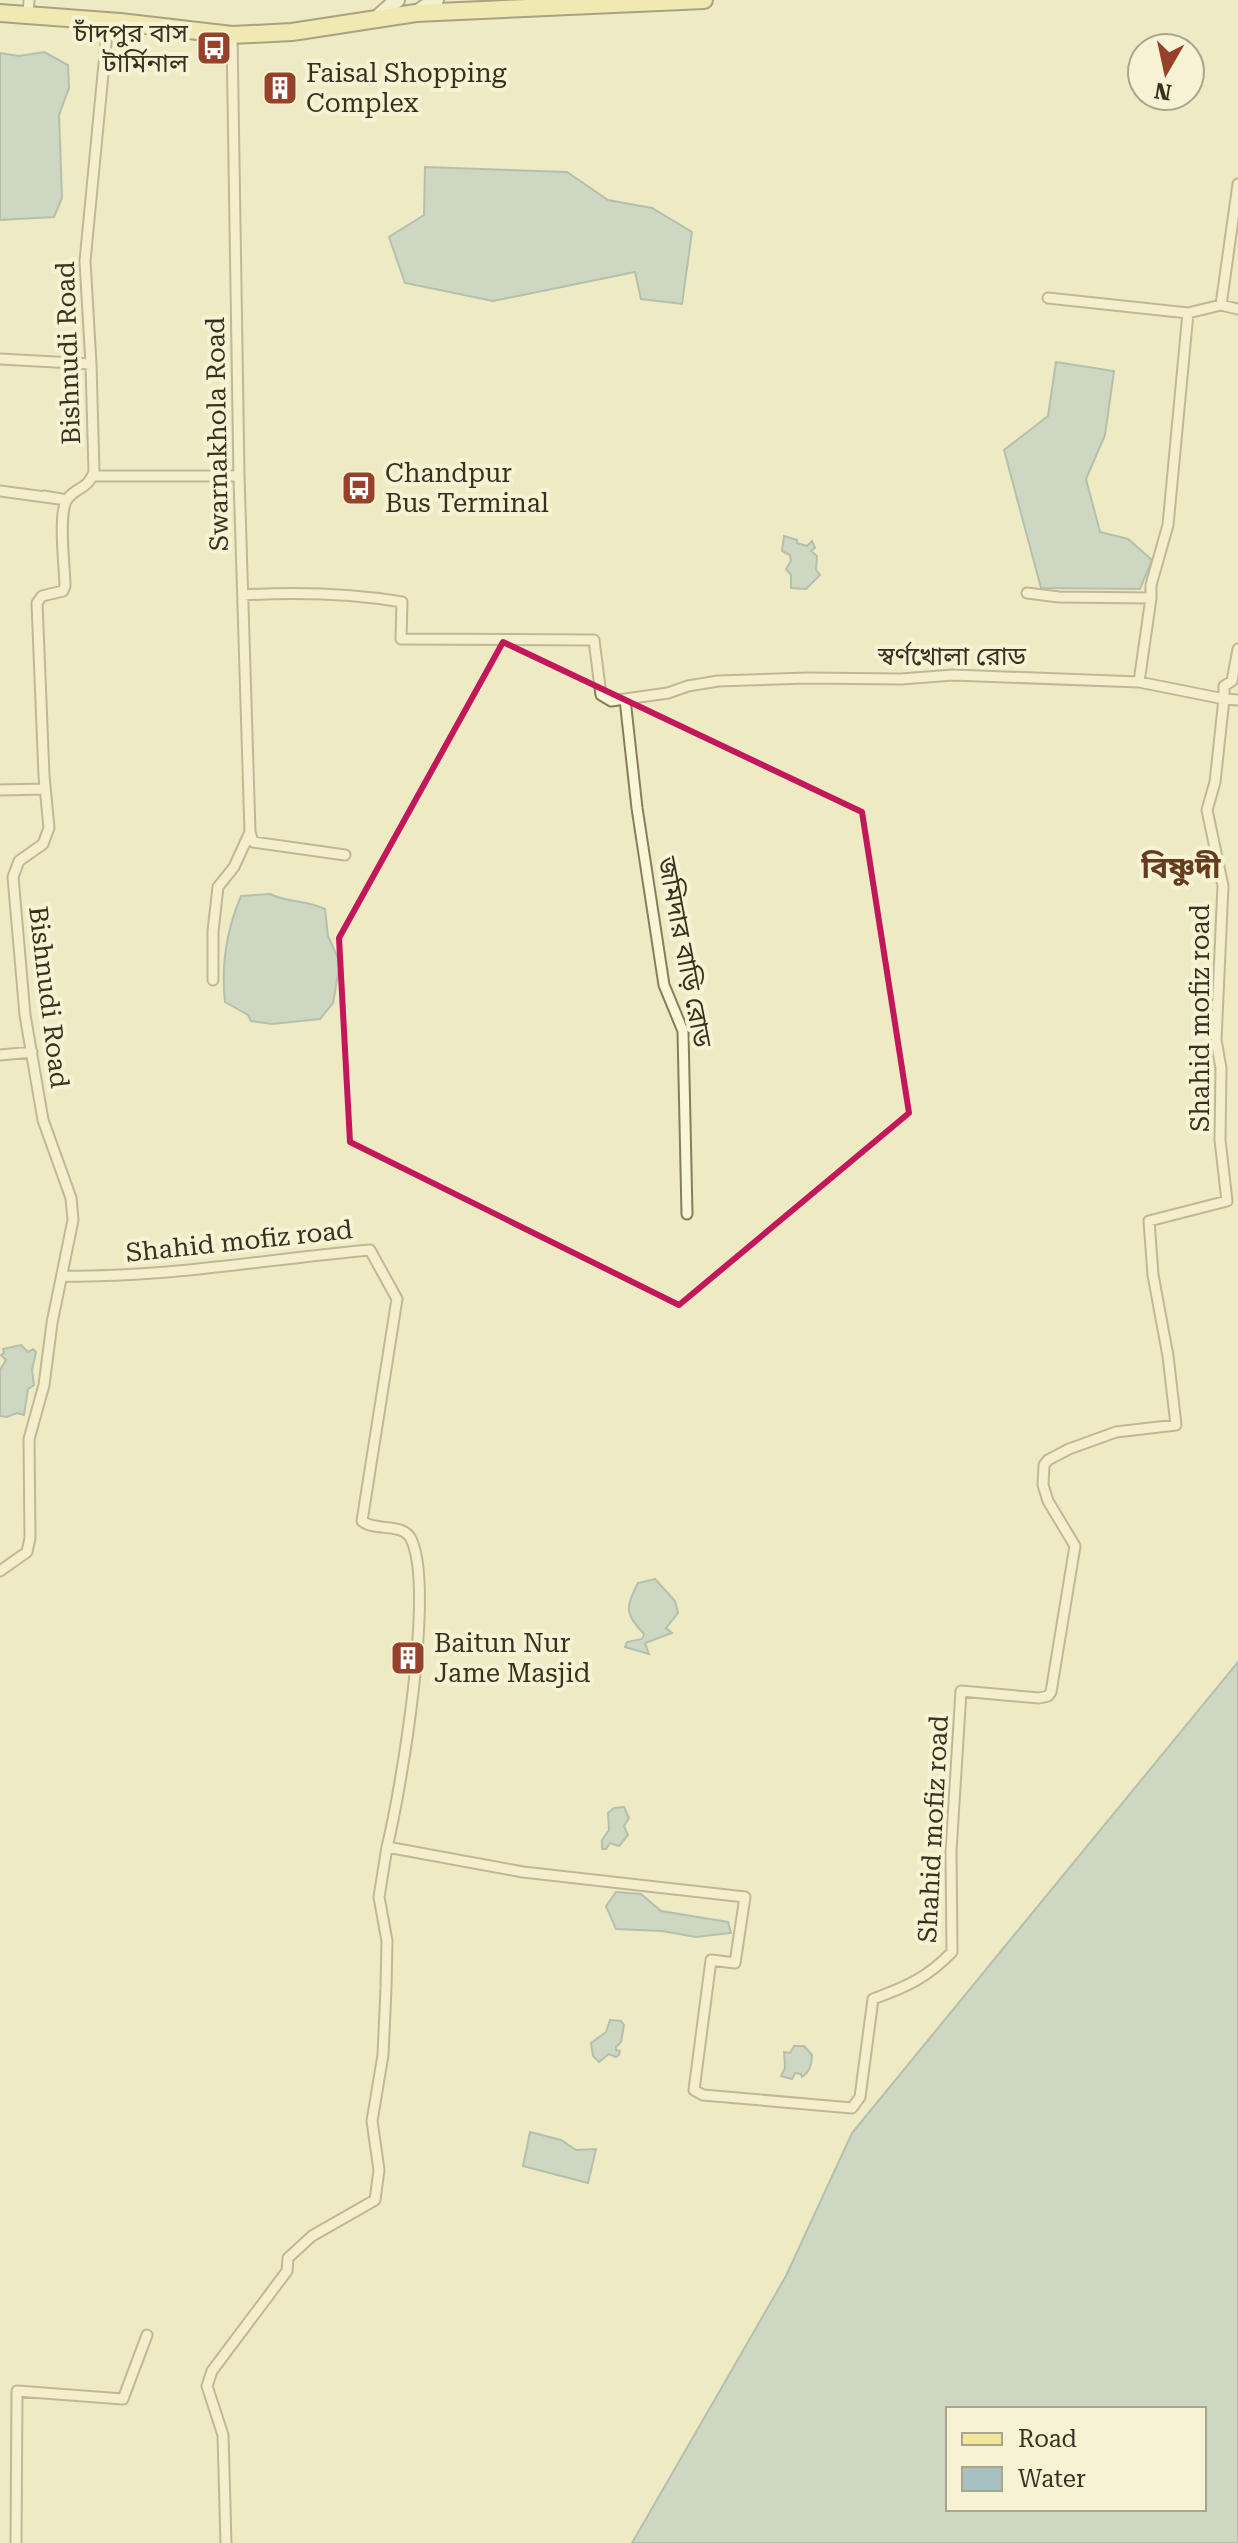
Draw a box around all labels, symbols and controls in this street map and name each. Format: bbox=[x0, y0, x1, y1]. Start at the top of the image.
place label: চাঁদপুর বাস টার্মিনাল bbox=[72, 18, 189, 78]
bus stop icon: চাঁদপুর বাস টার্মিনাল bbox=[195, 29, 233, 67]
north arrow bbox=[1126, 32, 1206, 112]
place label: Faisal Shopping Complex bbox=[306, 58, 507, 118]
building icon: Faisal Shopping Complex bbox=[261, 69, 299, 107]
text: N bbox=[1153, 78, 1173, 105]
street label: Bishnudi Road bbox=[50, 261, 86, 445]
street label: Swarnakhola Road bbox=[200, 316, 234, 551]
place label: Chandpur Bus Terminal bbox=[385, 458, 549, 518]
bus stop icon: Chandpur Bus Terminal bbox=[340, 469, 378, 507]
street label: স্বর্ণখোলা রোড bbox=[877, 641, 1027, 671]
district label: বিষ্ণুদী bbox=[1140, 850, 1221, 886]
street label: জমিদার বাড়ি রোড bbox=[652, 853, 718, 1050]
street label: Bishnudi Road bbox=[23, 904, 75, 1090]
street label: Shahid mofiz road bbox=[1185, 904, 1215, 1132]
street label: Shahid mofiz road bbox=[124, 1214, 354, 1268]
place label: Baitun Nur Jame Masjid bbox=[434, 1628, 591, 1688]
building icon: Baitun Nur Jame Masjid bbox=[389, 1639, 427, 1677]
street label: Shahid mofiz road bbox=[912, 1714, 954, 1944]
legend bbox=[946, 2407, 1206, 2511]
text: Road bbox=[1018, 2425, 1077, 2453]
text: Water bbox=[1018, 2465, 1086, 2493]

